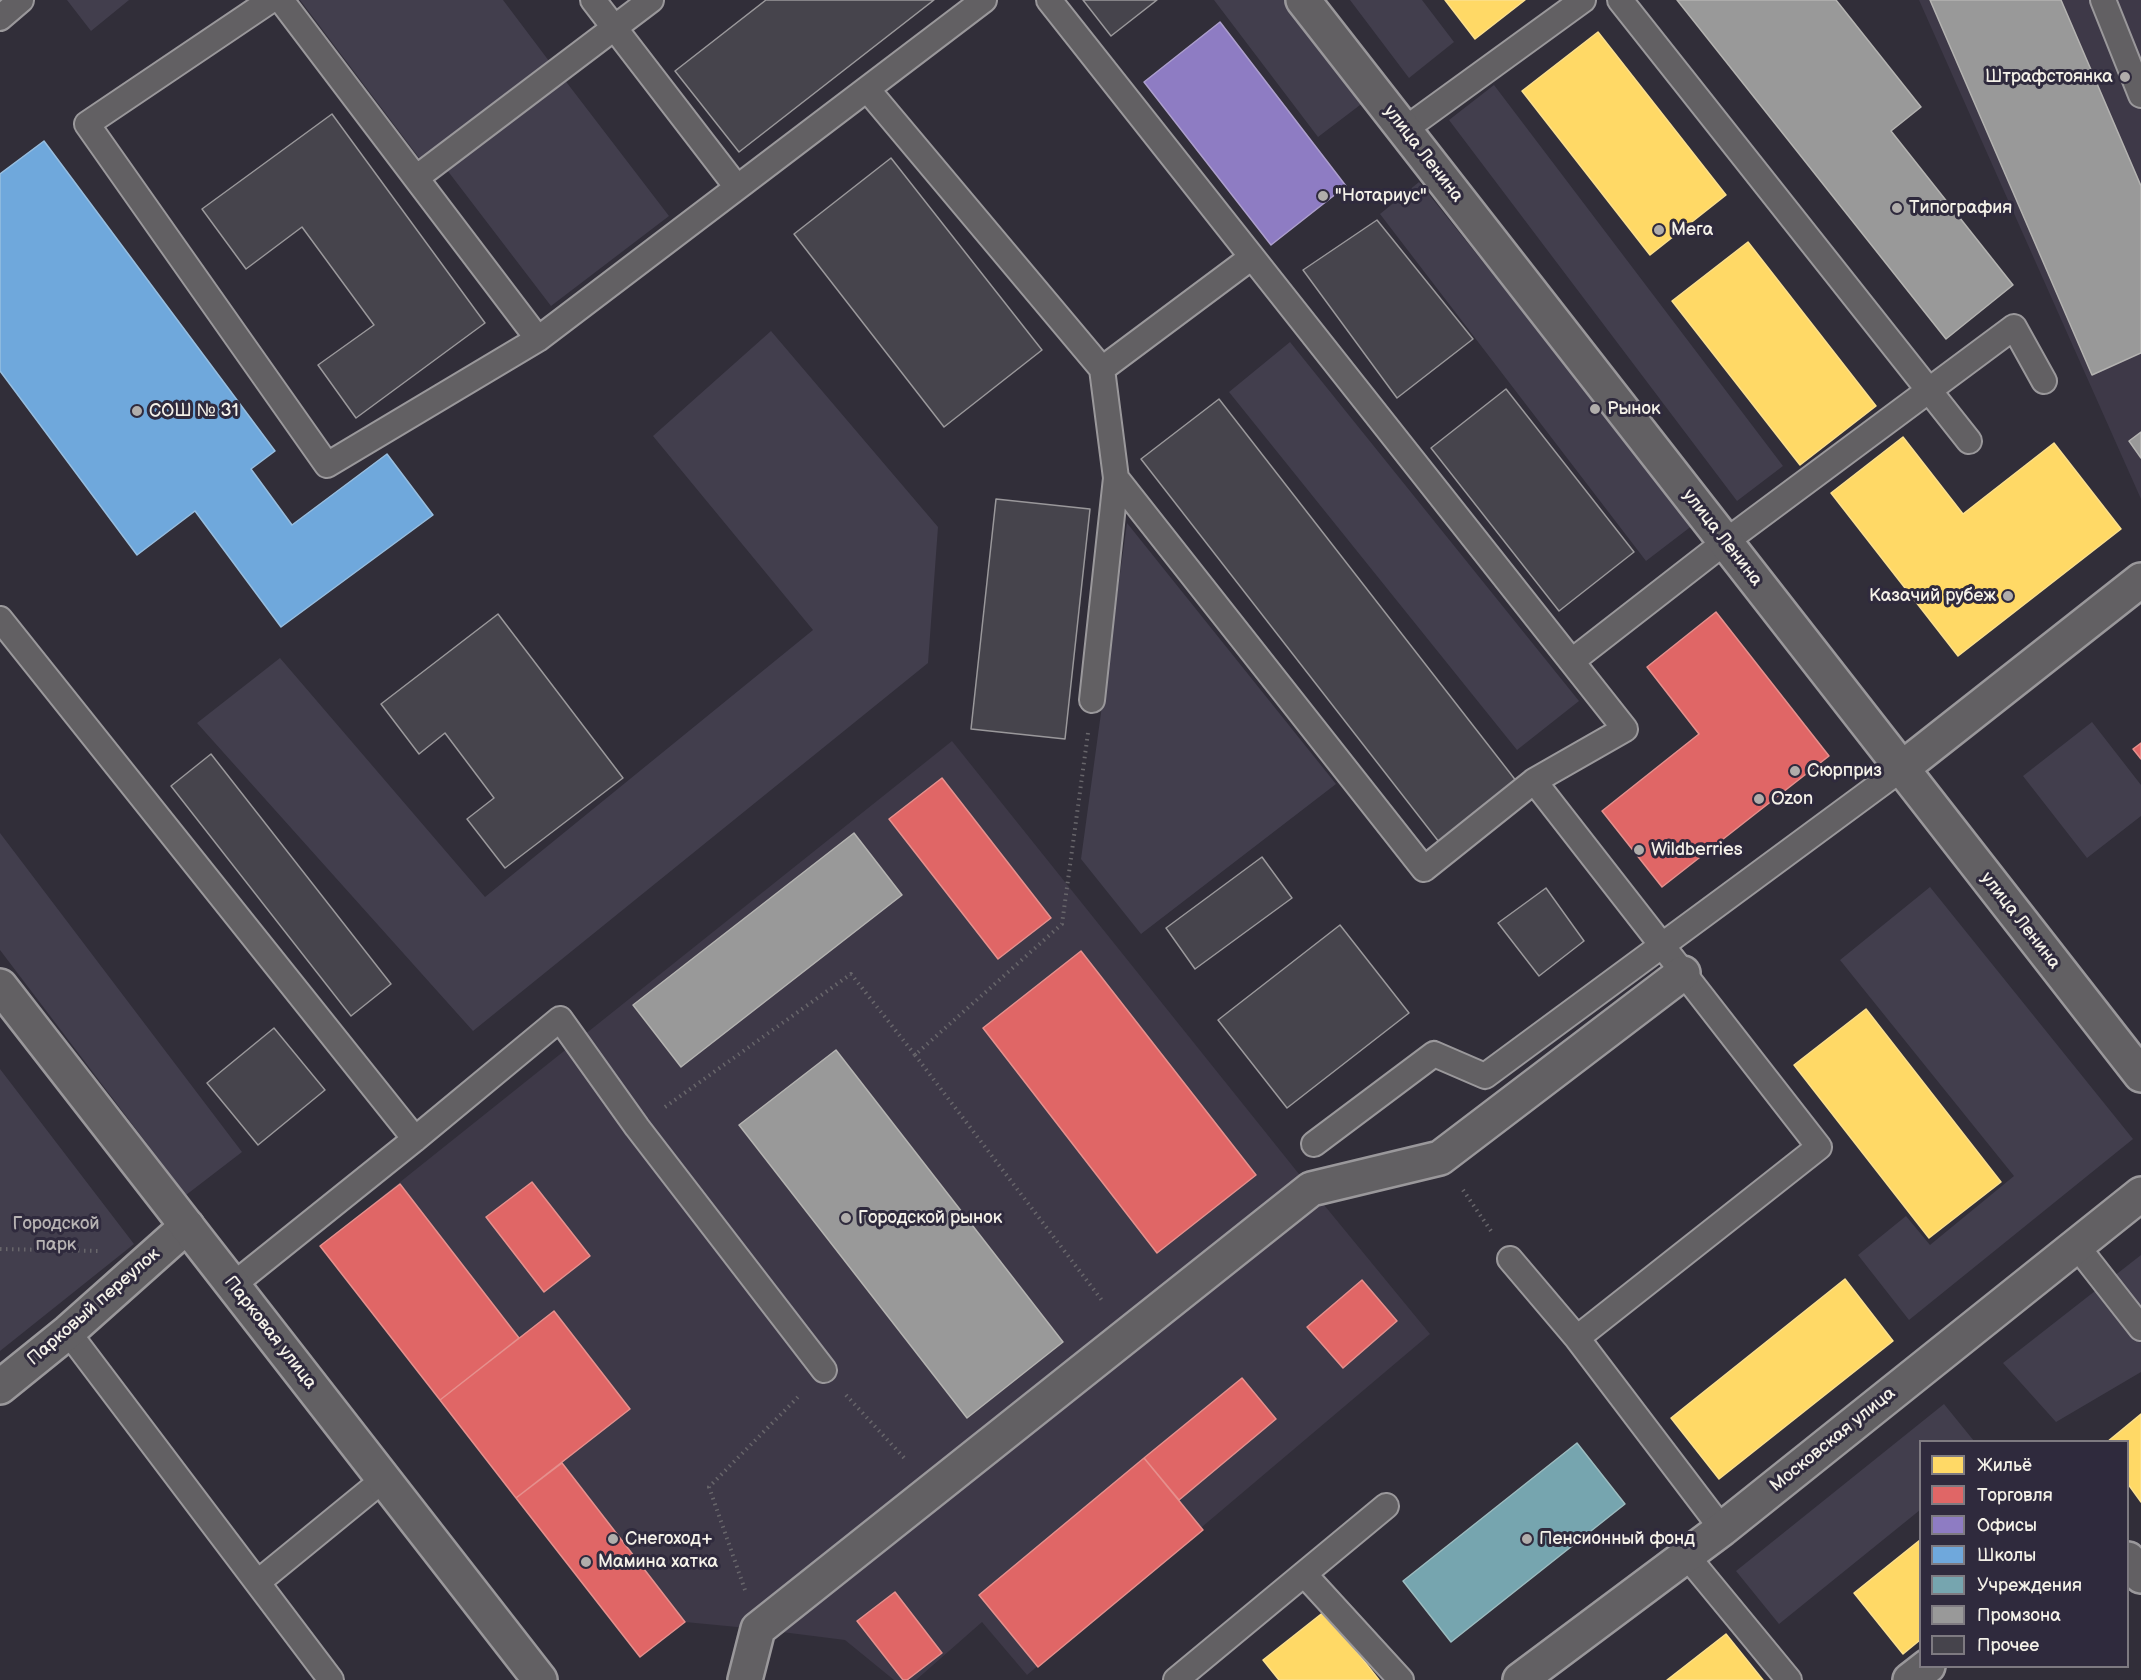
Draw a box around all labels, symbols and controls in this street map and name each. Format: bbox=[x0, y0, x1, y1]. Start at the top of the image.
place label: Штрафстоянка bbox=[1985, 66, 2113, 88]
marker: Штрафстоянка bbox=[2118, 70, 2132, 84]
street label: улица Ленина bbox=[1378, 101, 1468, 207]
place label: "Нотариус" bbox=[1335, 185, 1427, 207]
marker: "Нотариус" bbox=[1316, 189, 1330, 203]
place label: Типография bbox=[1909, 197, 2012, 219]
marker: Типография bbox=[1890, 201, 1904, 215]
place label: Мега bbox=[1671, 219, 1713, 241]
marker: Мега bbox=[1652, 223, 1666, 237]
place label: Рынок bbox=[1607, 398, 1660, 420]
place label: СОШ № 31 bbox=[149, 400, 239, 422]
marker: Рынок bbox=[1588, 402, 1602, 416]
marker: СОШ № 31 bbox=[130, 404, 144, 418]
street label: улица Ленина bbox=[1677, 485, 1767, 591]
place label: Казачий рубеж bbox=[1869, 585, 1996, 607]
marker: Казачий рубеж bbox=[2001, 589, 2015, 603]
place label: Сюрприз bbox=[1807, 760, 1882, 782]
marker: Сюрприз bbox=[1788, 764, 1802, 778]
place label: Ozon bbox=[1771, 788, 1813, 810]
marker: Ozon bbox=[1752, 792, 1766, 806]
place label: Wildberries bbox=[1651, 839, 1743, 861]
marker: Wildberries bbox=[1632, 843, 1646, 857]
street label: улица Ленина bbox=[1975, 868, 2065, 974]
place label: Городской рынок bbox=[858, 1207, 1002, 1229]
marker: Городской рынок bbox=[839, 1211, 853, 1225]
park label: Городской парк bbox=[12, 1213, 100, 1256]
street label: Парковый переулок bbox=[23, 1244, 165, 1370]
street label: Парковая улица bbox=[219, 1272, 321, 1394]
street label: Московская улица bbox=[1766, 1383, 1900, 1497]
legend bbox=[1919, 1440, 2129, 1668]
text: Жильё bbox=[1977, 1455, 2032, 1476]
text: Торговля bbox=[1977, 1485, 2053, 1506]
text: Офисы bbox=[1977, 1515, 2037, 1536]
place label: Снегоход+ bbox=[625, 1528, 713, 1550]
place label: Пенсионный фонд bbox=[1539, 1528, 1695, 1550]
marker: Снегоход+ bbox=[606, 1532, 620, 1546]
marker: Пенсионный фонд bbox=[1520, 1532, 1534, 1546]
text: Школы bbox=[1977, 1545, 2036, 1566]
place label: Мамина хатка bbox=[598, 1551, 718, 1573]
marker: Мамина хатка bbox=[579, 1555, 593, 1569]
text: Учреждения bbox=[1977, 1575, 2082, 1596]
text: Промзона bbox=[1977, 1605, 2061, 1626]
text: Прочее bbox=[1977, 1635, 2039, 1656]

